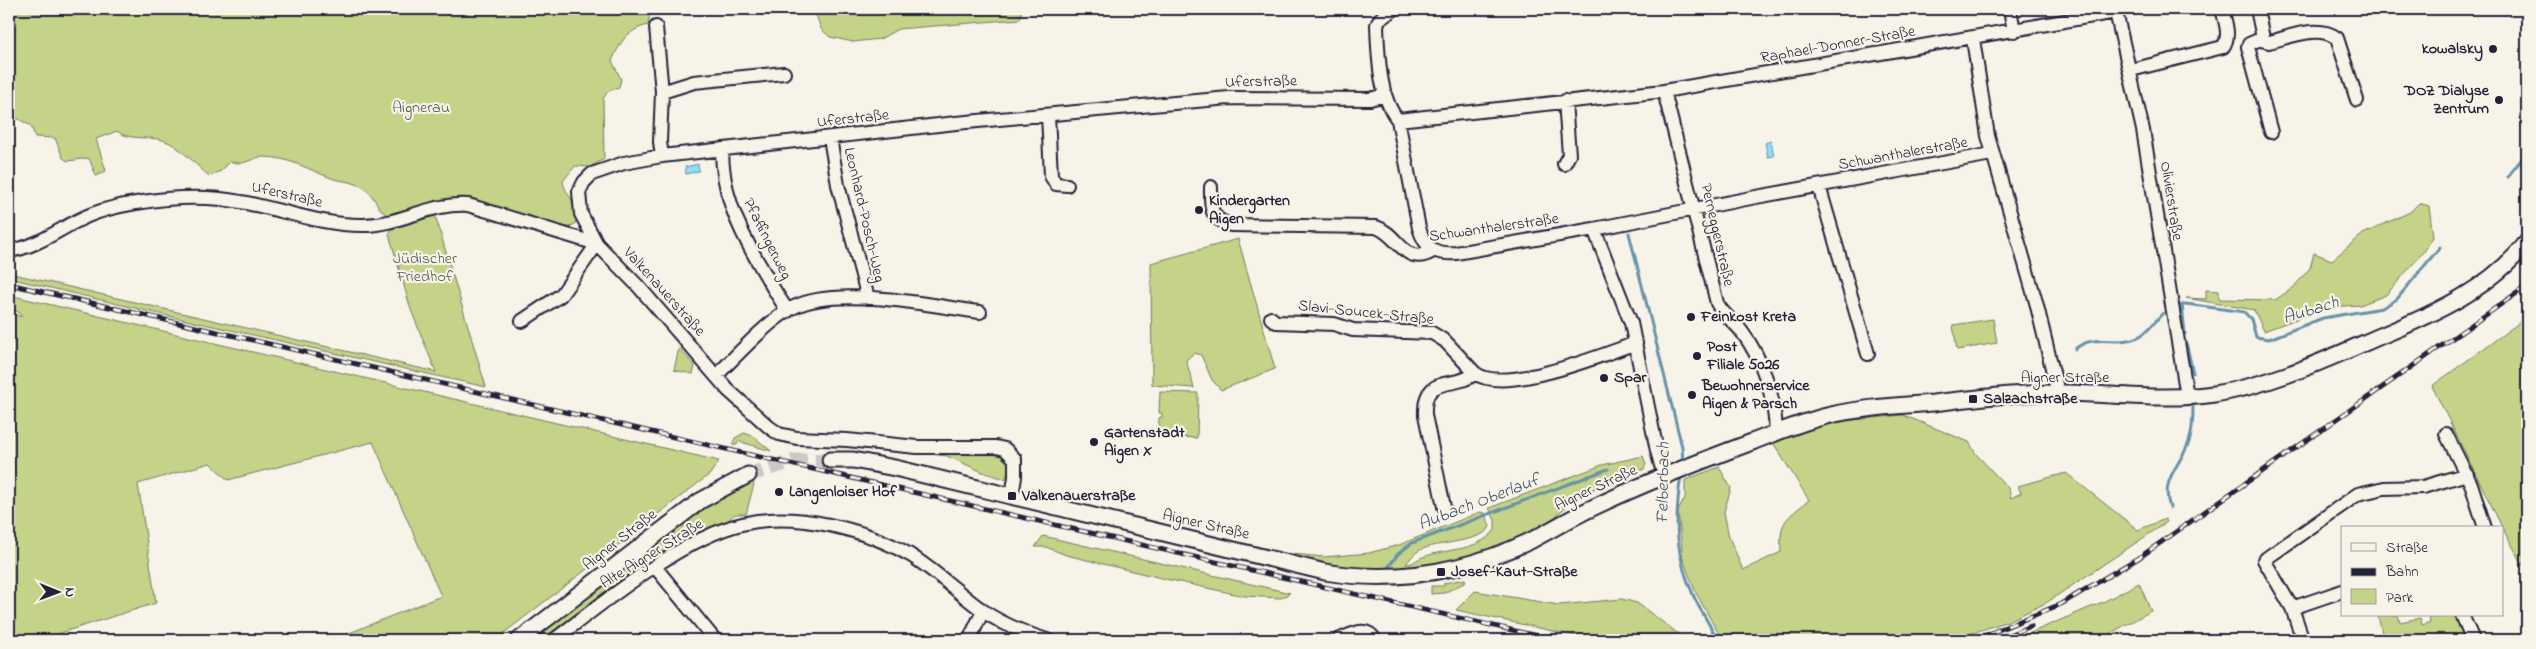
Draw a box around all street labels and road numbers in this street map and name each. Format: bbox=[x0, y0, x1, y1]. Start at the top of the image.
street label: Raphael-Donner-Straße bbox=[1759, 19, 1918, 70]
street label: Uferstraße bbox=[1225, 69, 1298, 95]
street label: Uferstraße bbox=[816, 103, 891, 135]
street label: Schwanthalerstraße bbox=[1836, 131, 1970, 177]
street label: Leonhard-Posch-Weg bbox=[837, 145, 891, 285]
street label: Olivierstraße bbox=[2153, 160, 2189, 243]
street label: Uferstraße bbox=[249, 175, 326, 215]
street label: Perneggerstraße bbox=[1694, 181, 1741, 289]
street label: Pfaffingerweg bbox=[736, 194, 798, 284]
street label: Schwanthalerstraße bbox=[1427, 207, 1561, 249]
street label: Valkenauerstraße bbox=[616, 241, 711, 343]
street label: Slavi-Soucek-Straße bbox=[1297, 294, 1436, 332]
street label: Aigner Straße bbox=[2021, 366, 2110, 390]
street label: Aigner Straße bbox=[1551, 458, 1642, 518]
street label: Aigner Straße bbox=[578, 503, 663, 577]
street label: Aigner Straße bbox=[1160, 503, 1253, 547]
street label: Alte Aigner Straße bbox=[596, 512, 709, 595]

